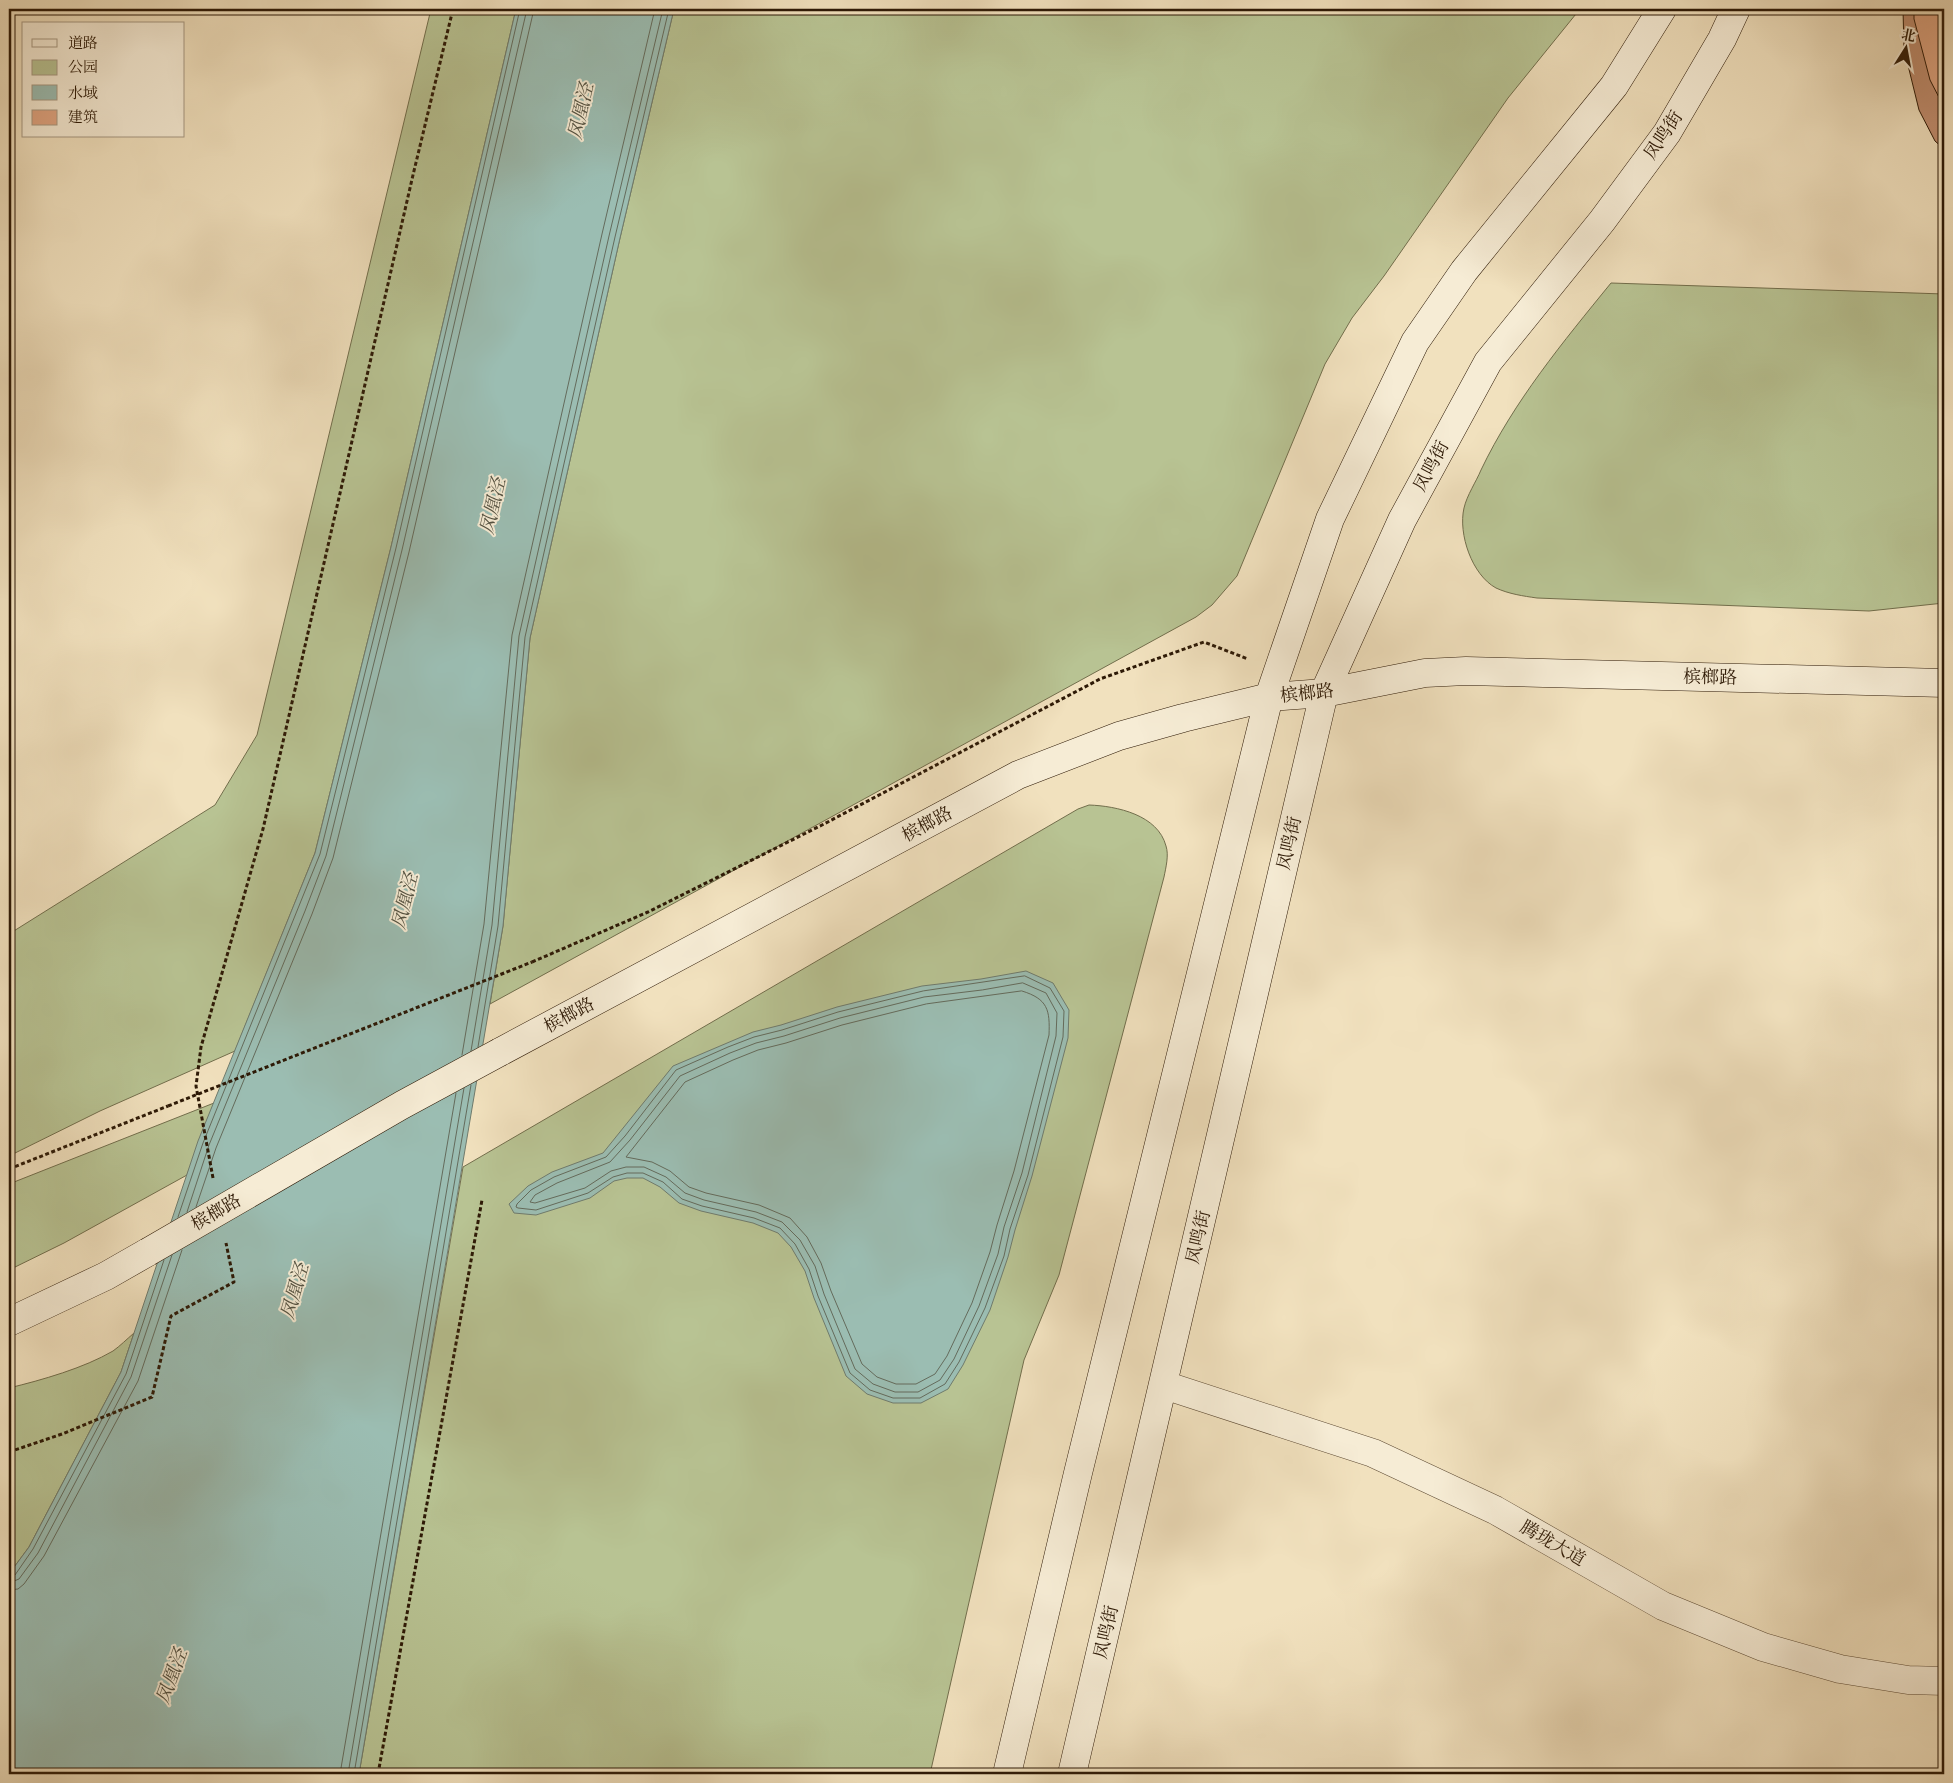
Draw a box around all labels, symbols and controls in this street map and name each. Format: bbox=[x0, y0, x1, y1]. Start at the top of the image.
legend bbox=[22, 22, 185, 138]
north arrow bbox=[1880, 22, 1930, 72]
text: 北 bbox=[1900, 25, 1917, 46]
text: 道路 bbox=[68, 33, 98, 53]
text: 公园 bbox=[68, 57, 98, 77]
water label: 凤凰泾 bbox=[562, 79, 601, 142]
text: 水域 bbox=[68, 83, 98, 103]
street label: 凤鸣街 bbox=[1638, 106, 1689, 165]
text: 建筑 bbox=[68, 107, 98, 127]
street label: 凤鸣街 bbox=[1408, 437, 1455, 496]
water label: 凤凰泾 bbox=[474, 474, 513, 537]
street label: 槟榔路 bbox=[1683, 665, 1737, 690]
street label: 槟榔路 bbox=[1279, 678, 1335, 709]
street label: 槟榔路 bbox=[898, 801, 957, 848]
street label: 凤鸣街 bbox=[1271, 814, 1308, 872]
water label: 凤凰泾 bbox=[385, 869, 425, 932]
street label: 槟榔路 bbox=[540, 992, 599, 1039]
street label: 槟榔路 bbox=[187, 1188, 246, 1237]
street label: 凤鸣街 bbox=[1180, 1208, 1217, 1266]
water label: 凤凰泾 bbox=[275, 1258, 316, 1322]
street label: 腾珑大道 bbox=[1515, 1515, 1590, 1572]
street label: 凤鸣街 bbox=[1088, 1603, 1125, 1661]
water label: 凤凰泾 bbox=[150, 1643, 195, 1708]

